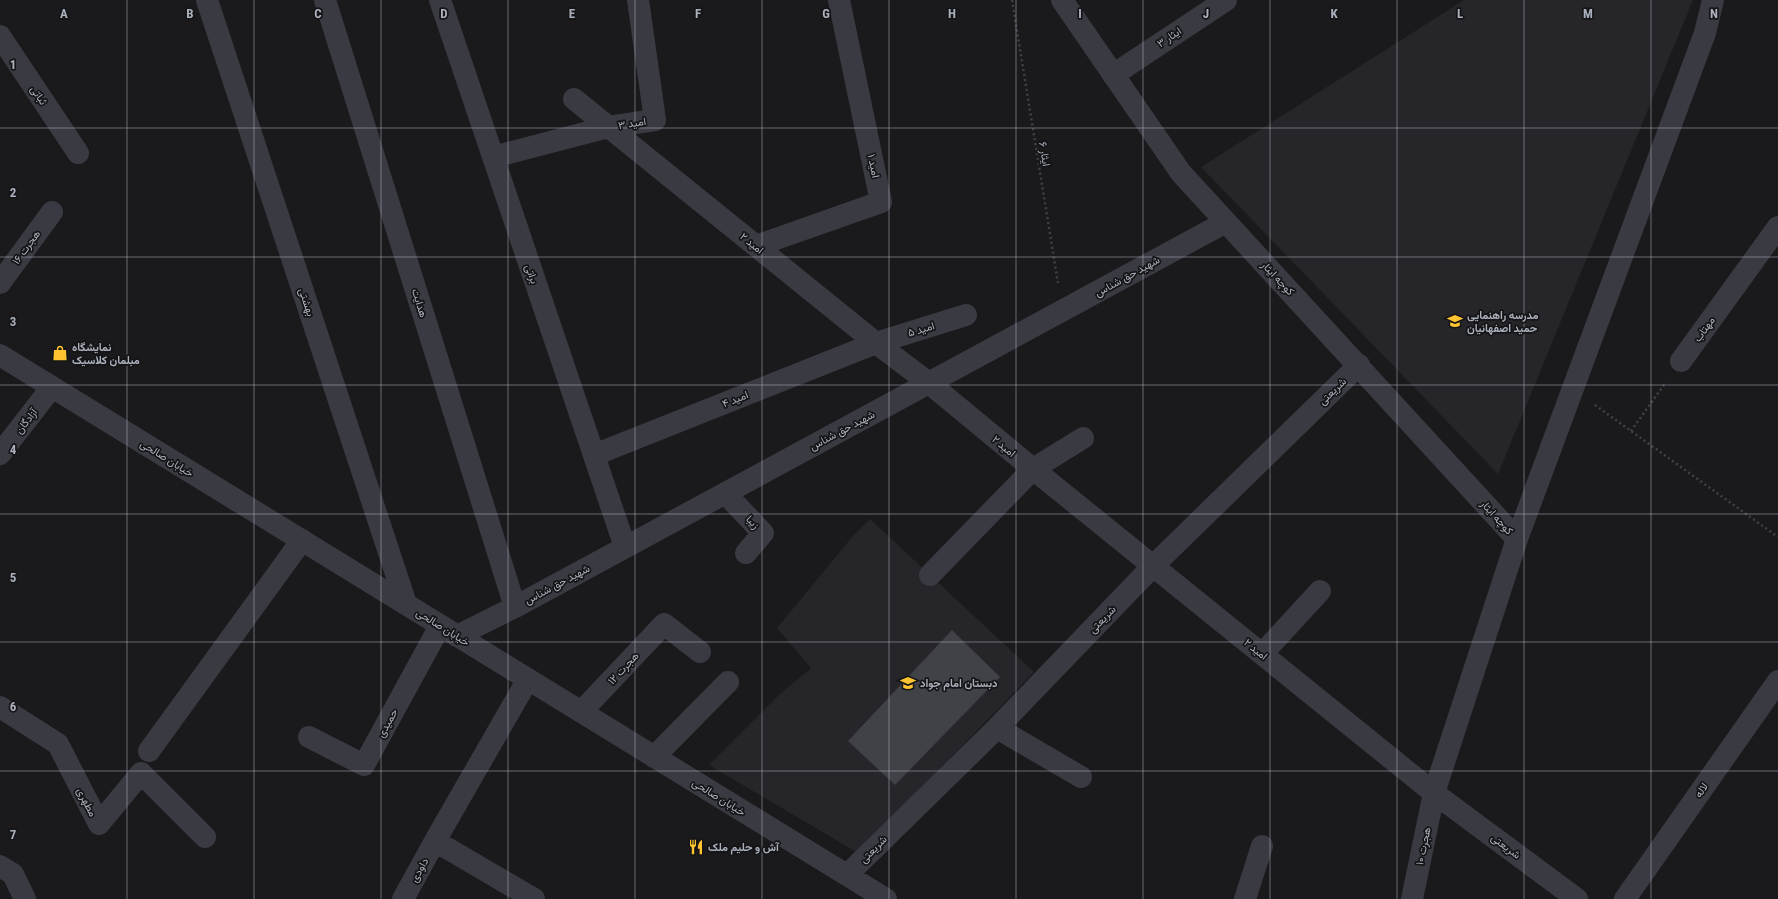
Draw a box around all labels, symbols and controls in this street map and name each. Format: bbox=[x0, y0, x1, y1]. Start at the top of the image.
text: A bbox=[60, 6, 68, 21]
text: B bbox=[186, 6, 194, 21]
text: C bbox=[314, 6, 322, 21]
text: D bbox=[440, 6, 448, 21]
text: E bbox=[569, 6, 576, 21]
text: F bbox=[695, 6, 701, 21]
text: G bbox=[822, 6, 830, 21]
text: H bbox=[948, 6, 956, 21]
text: I bbox=[1078, 6, 1082, 21]
text: J bbox=[1203, 6, 1209, 21]
text: K bbox=[1330, 6, 1338, 21]
text: L bbox=[1457, 6, 1463, 21]
text: M bbox=[1583, 6, 1593, 21]
text: N bbox=[1710, 6, 1718, 21]
street label: ایثار ۳ bbox=[1155, 25, 1184, 50]
text: 1 bbox=[10, 57, 16, 72]
street label: ثباتی bbox=[27, 83, 50, 108]
street label: امید ۳ bbox=[617, 115, 647, 132]
street label: ایثار ۶ bbox=[1036, 141, 1053, 167]
street label: امید ۱ bbox=[865, 153, 882, 179]
text: 2 bbox=[10, 185, 17, 200]
street label: هجرت ۱۶ bbox=[10, 227, 43, 267]
street label: امید ۲ bbox=[737, 230, 766, 257]
street label: شهید حق شناس bbox=[1092, 253, 1162, 300]
street label: کوچه ایثار bbox=[1257, 258, 1297, 299]
street label: براتی bbox=[522, 263, 541, 286]
street label: بهشتی bbox=[296, 286, 317, 318]
street label: هدایت bbox=[409, 287, 430, 320]
place label: مدرسه راهنمایی حمید اصفهانیان bbox=[1467, 309, 1538, 335]
school or university icon: مدرسه راهنمایی حمید اصفهانیان bbox=[1446, 312, 1464, 330]
text: 3 bbox=[10, 314, 16, 329]
street label: مهتاب bbox=[1691, 314, 1718, 344]
street label: امید ۵ bbox=[906, 319, 936, 340]
place label: نمایشگاه مبلمان کلاسیک bbox=[72, 341, 140, 367]
shop icon: نمایشگاه مبلمان کلاسیک bbox=[51, 344, 69, 362]
street label: شریعتی bbox=[1316, 375, 1349, 408]
street label: امید ۴ bbox=[720, 388, 750, 411]
street label: آزادگان bbox=[13, 405, 41, 437]
street label: شهید حق شناس bbox=[807, 408, 877, 453]
street label: امید ۲ bbox=[989, 433, 1018, 460]
street label: خیابان صالحی bbox=[138, 437, 196, 480]
text: 4 bbox=[10, 442, 17, 457]
street label: کوچه ایثار bbox=[1476, 497, 1516, 538]
street label: زیبا bbox=[743, 513, 762, 532]
street label: شهید حق شناس bbox=[522, 562, 592, 607]
text: 5 bbox=[10, 570, 17, 585]
street label: شریعتی bbox=[1086, 602, 1119, 636]
street label: خیابان صالحی bbox=[414, 606, 472, 649]
street label: امید ۲ bbox=[1241, 636, 1270, 663]
street label: هجرت ۱۲ bbox=[605, 649, 642, 687]
school or university icon: دبستان امام جواد bbox=[899, 674, 917, 692]
place label: دبستان امام جواد bbox=[920, 677, 998, 691]
text: 6 bbox=[10, 699, 17, 714]
street label: حمیدی bbox=[374, 706, 401, 740]
street label: خیابان صالحی bbox=[690, 776, 748, 819]
street label: لاله bbox=[1692, 780, 1711, 800]
street label: مطهری bbox=[74, 786, 99, 819]
street label: هجرت ۱۰ bbox=[1413, 826, 1434, 866]
text: 7 bbox=[10, 827, 17, 842]
street label: شریعتی bbox=[1488, 831, 1523, 862]
street label: شریعتی bbox=[857, 833, 890, 866]
restaurant icon: آش و حلیم ملک bbox=[687, 838, 705, 856]
place label: آش و حلیم ملک bbox=[708, 841, 780, 855]
street label: داودی bbox=[408, 856, 431, 885]

